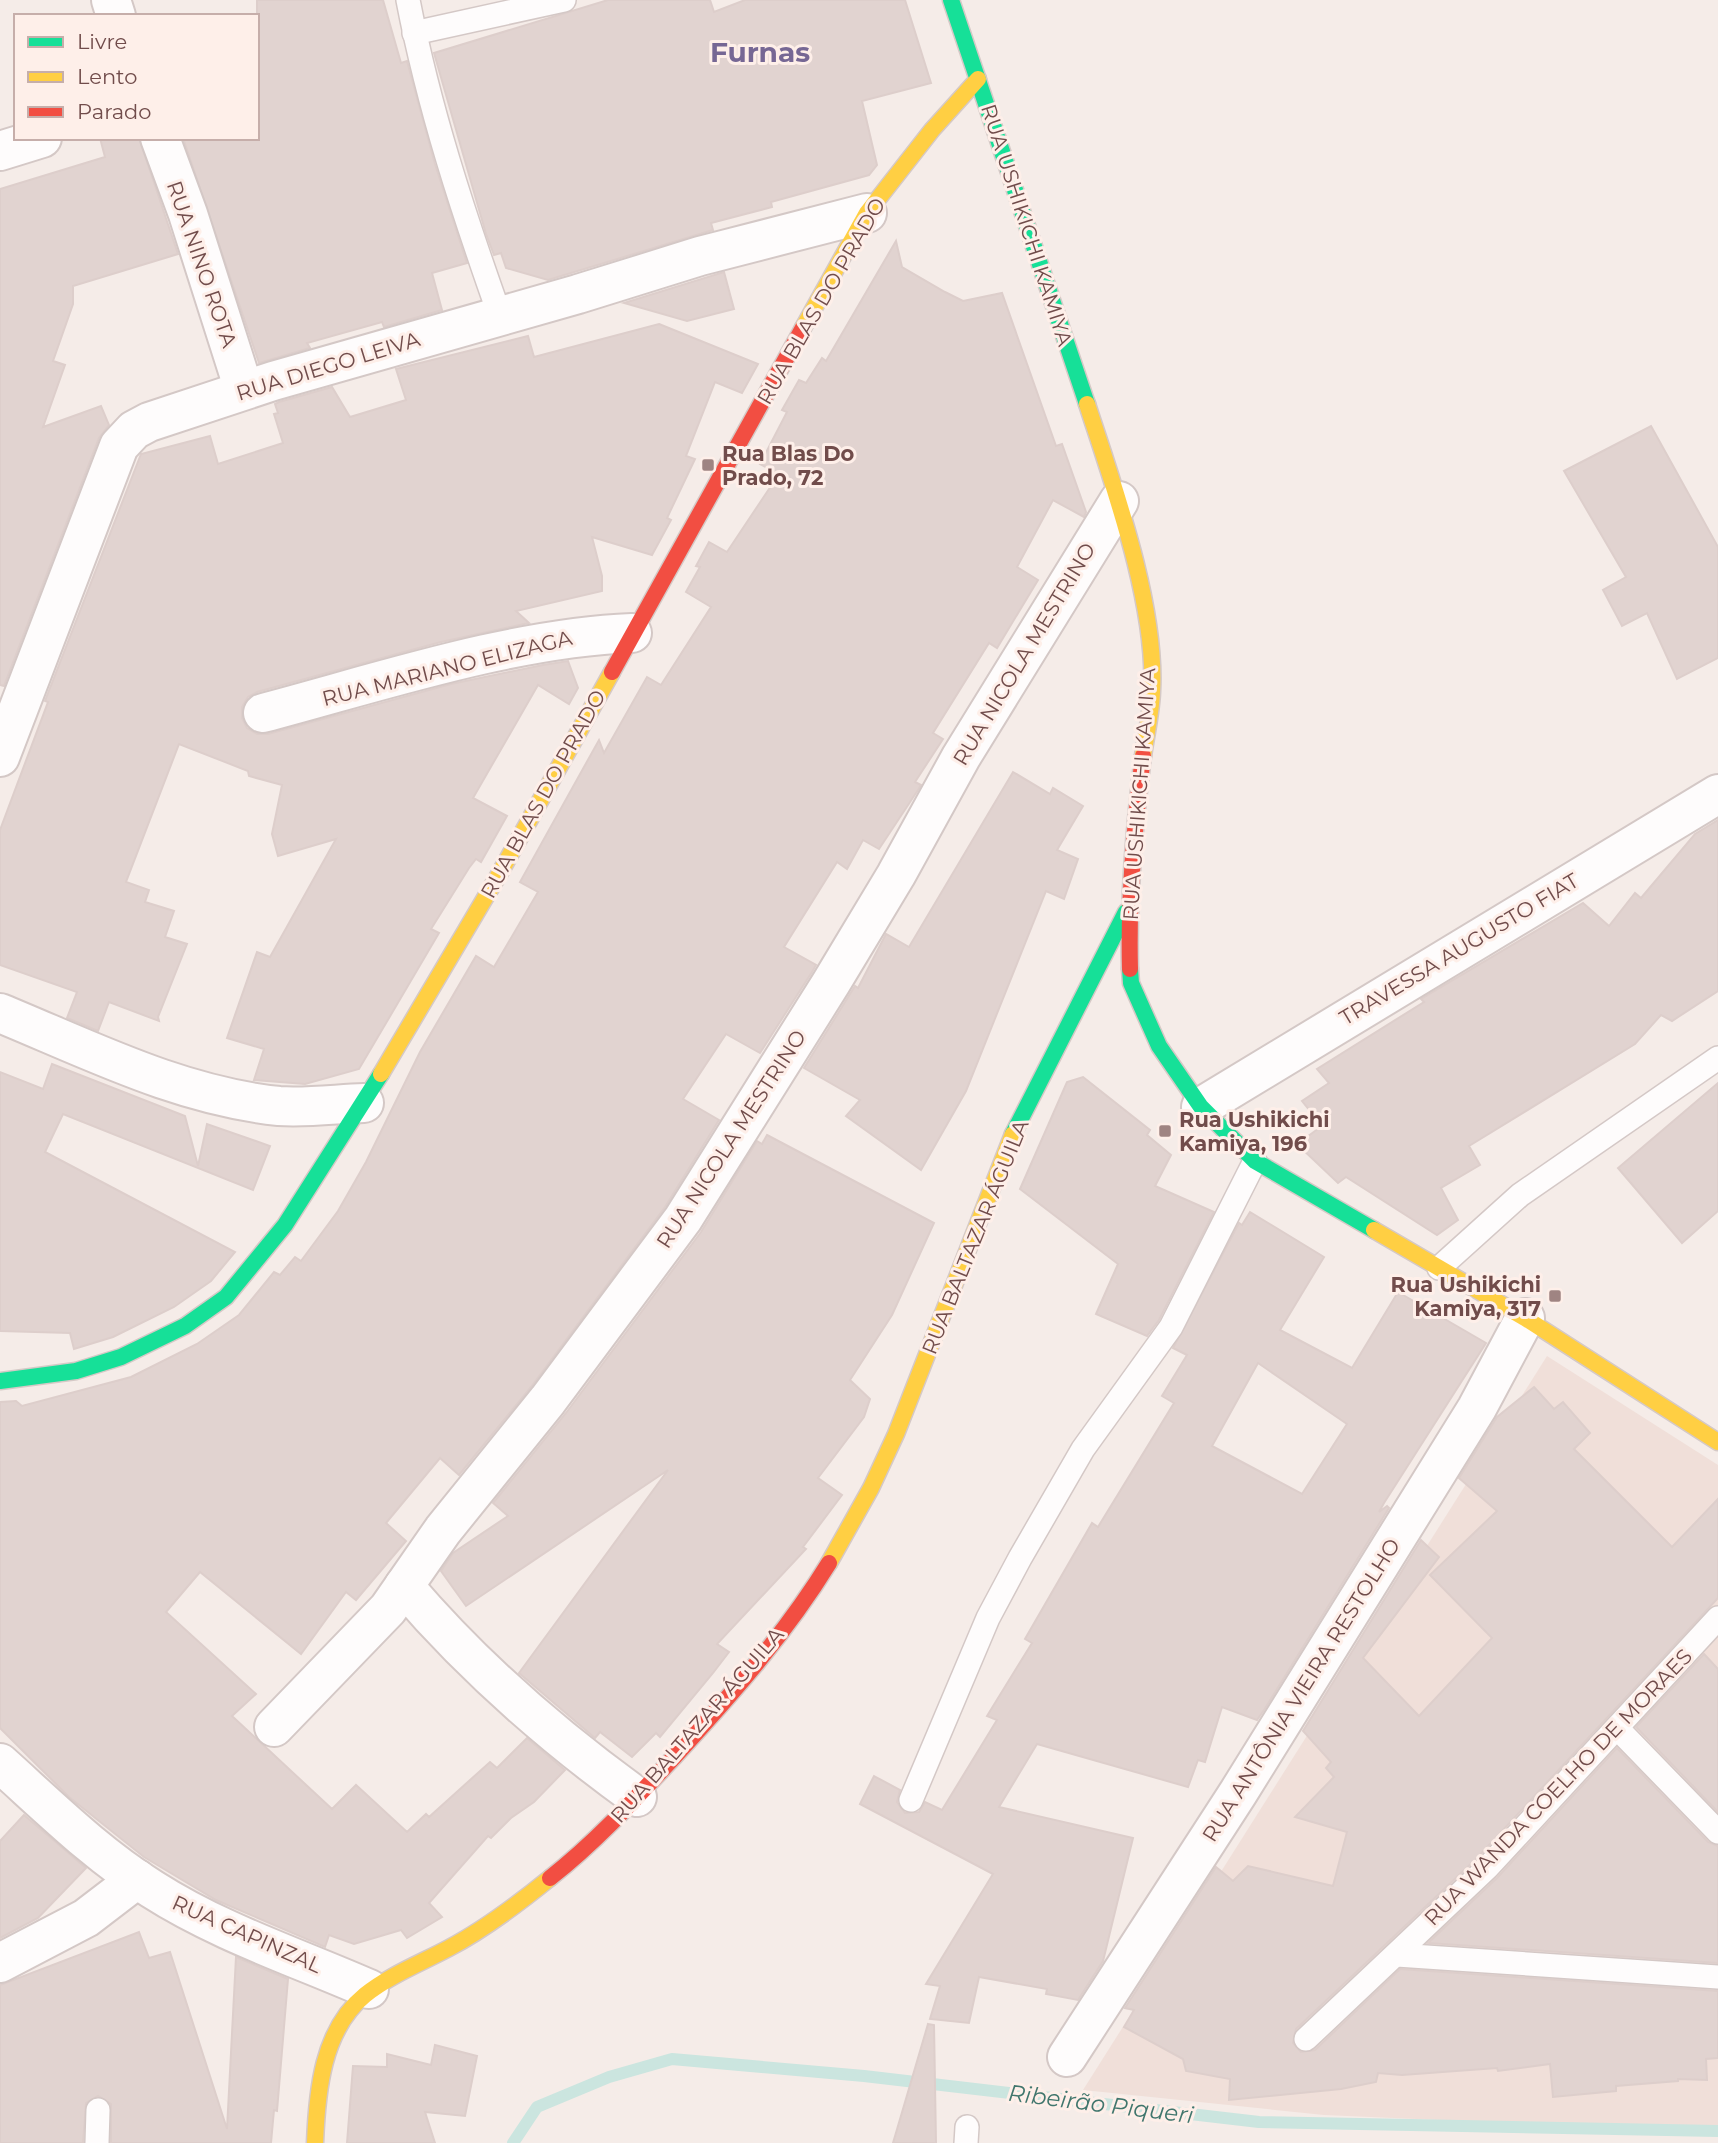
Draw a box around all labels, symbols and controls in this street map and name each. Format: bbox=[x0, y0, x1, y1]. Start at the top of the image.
legend bbox=[14, 14, 259, 140]
text: Livre bbox=[77, 29, 127, 54]
district label: Furnas bbox=[710, 35, 810, 69]
text: Lento bbox=[77, 64, 137, 89]
text: Parado bbox=[77, 99, 152, 124]
street label: RUA USHIKICHI KAMIYA bbox=[976, 101, 1078, 350]
street label: RUA NINO ROTA bbox=[162, 177, 243, 352]
street label: RUA BLAS DO PRADO bbox=[752, 193, 890, 409]
street label: RUA DIEGO LEIVA bbox=[233, 326, 424, 406]
place label: Rua Blas Do Prado, 72 bbox=[722, 441, 855, 490]
marker: Rua Blas Do Prado, 72 bbox=[700, 457, 716, 473]
street label: RUA NICOLA MESTRINO bbox=[948, 538, 1100, 770]
street label: RUA MARIANO ELIZAGA bbox=[320, 625, 575, 711]
street label: RUA USHIKICHI KAMIYA bbox=[1118, 666, 1160, 921]
street label: RUA BLAS DO PRADO bbox=[475, 685, 611, 903]
street label: TRAVESSA AUGUSTO FIAT bbox=[1335, 868, 1583, 1030]
street label: RUA NICOLA MESTRINO bbox=[651, 1025, 811, 1253]
place label: Rua Ushikichi Kamiya, 196 bbox=[1179, 1107, 1330, 1156]
street label: RUA BALTAZAR ÁGUILA bbox=[916, 1115, 1034, 1358]
marker: Rua Ushikichi Kamiya, 196 bbox=[1157, 1123, 1173, 1139]
place label: Rua Ushikichi Kamiya, 317 bbox=[1390, 1272, 1541, 1321]
marker: Rua Ushikichi Kamiya, 317 bbox=[1547, 1288, 1563, 1304]
street label: RUA ANTÔNIA VIEIRA RESTOLHO bbox=[1197, 1534, 1405, 1846]
street label: RUA BALTAZAR ÁGUILA bbox=[605, 1621, 789, 1828]
street label: RUA WANDA COELHO DE MORAES bbox=[1419, 1644, 1697, 1930]
street label: RUA CAPINZAL bbox=[168, 1890, 326, 1978]
water label: Ribeirão Piqueri bbox=[1007, 2079, 1196, 2129]

